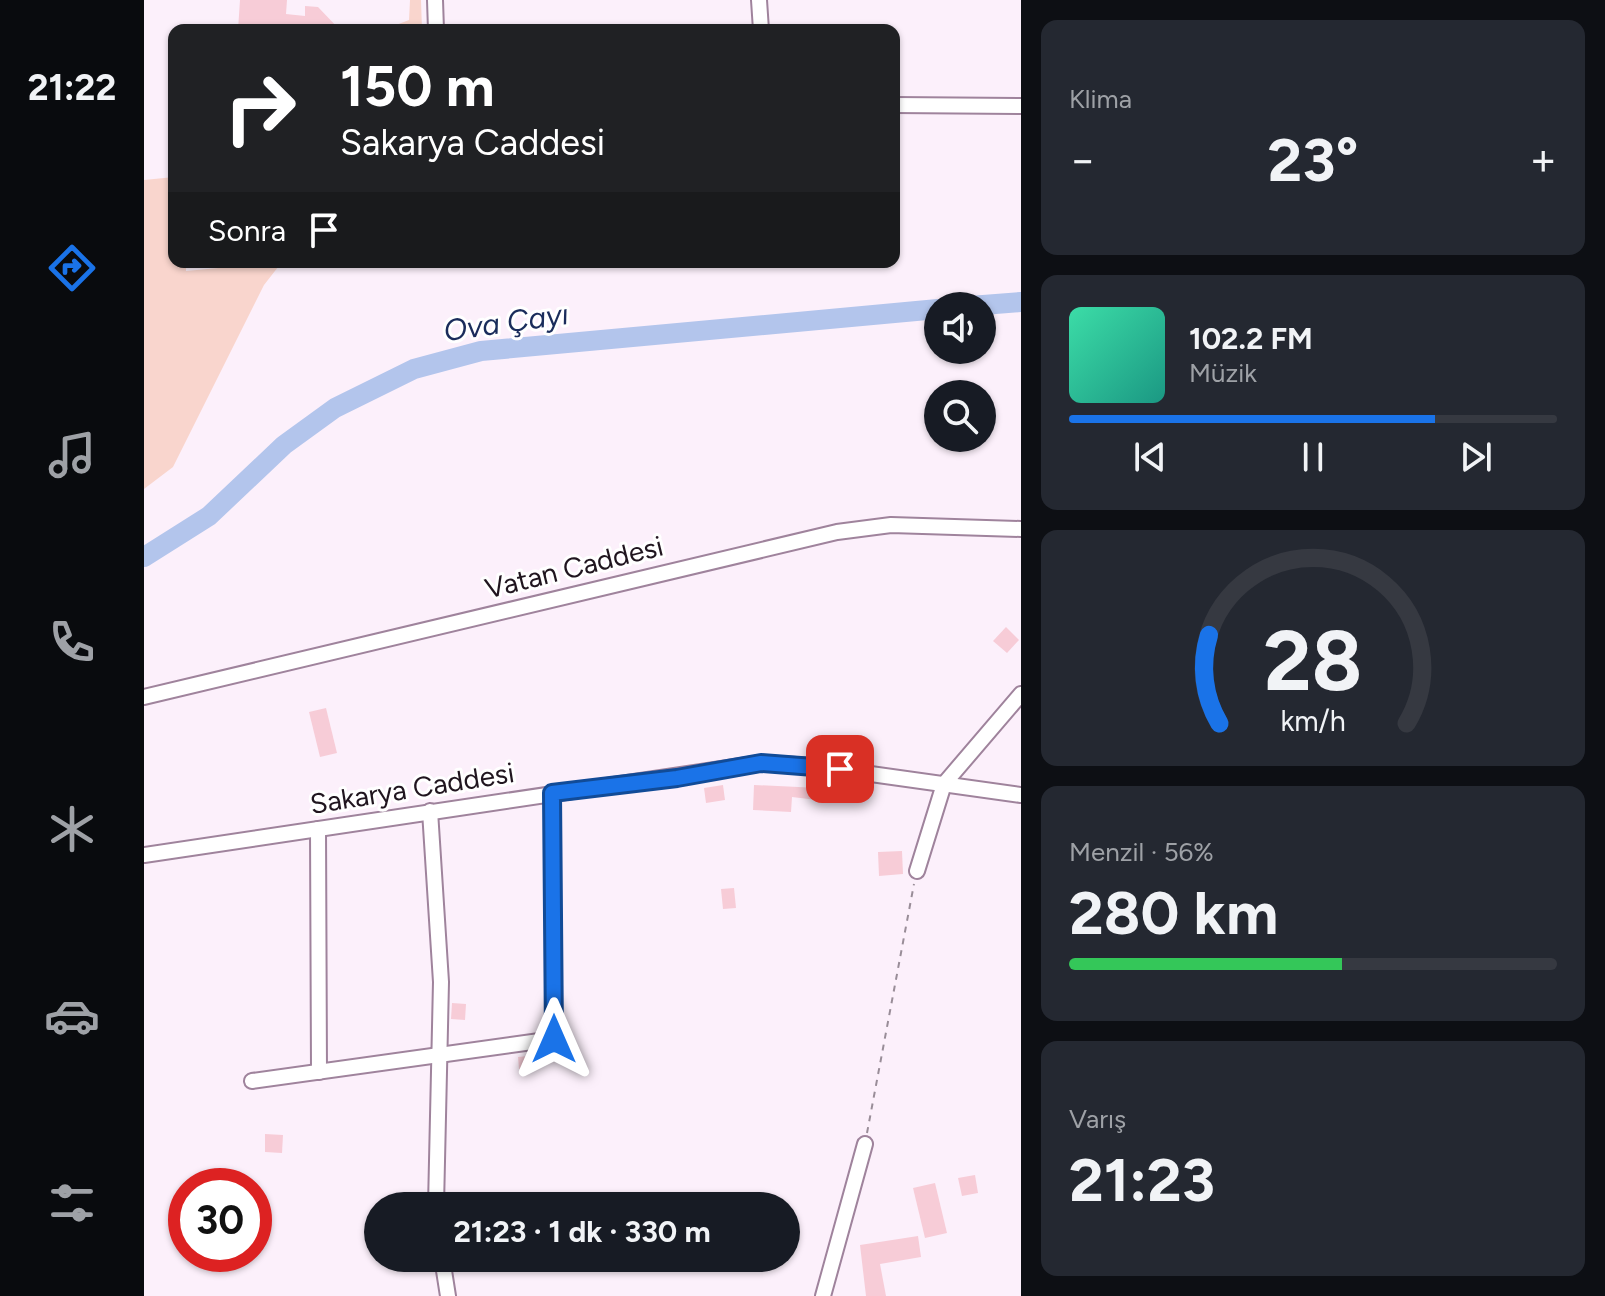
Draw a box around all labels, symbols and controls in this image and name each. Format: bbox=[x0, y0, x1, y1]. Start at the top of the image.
text: 150 m bbox=[340, 53, 495, 120]
icon: right bbox=[208, 56, 312, 160]
text: 21:22 bbox=[28, 66, 116, 109]
text: Klima bbox=[1069, 83, 1132, 115]
text: Sakarya Caddesi bbox=[340, 121, 605, 164]
text: 23° bbox=[1268, 124, 1358, 196]
text: − bbox=[1069, 133, 1096, 186]
text: + bbox=[1530, 133, 1557, 186]
icon: arrive bbox=[302, 208, 346, 252]
text: Sonra bbox=[208, 212, 286, 249]
icon: directions bbox=[44, 240, 100, 296]
map controls bbox=[924, 292, 996, 452]
button: sound bbox=[924, 292, 996, 364]
water label: Ova Çayı bbox=[441, 295, 571, 349]
text: 102.2 FM bbox=[1189, 320, 1313, 357]
text: Müzik bbox=[1189, 357, 1257, 389]
button: search bbox=[924, 380, 996, 452]
icon: music bbox=[44, 427, 100, 483]
icon: previous bbox=[1128, 435, 1172, 479]
icon: pause bbox=[1291, 435, 1335, 479]
icon: next bbox=[1454, 435, 1498, 479]
street label: Vatan Caddesi bbox=[482, 528, 666, 606]
text: 28 bbox=[1263, 611, 1363, 711]
icon: phone bbox=[44, 614, 100, 670]
text: km/h bbox=[1280, 704, 1346, 738]
pin bbox=[806, 735, 874, 803]
icon: arrive bbox=[818, 747, 862, 791]
street label: Sakarya Caddesi bbox=[308, 755, 516, 821]
icon: climate bbox=[44, 801, 100, 857]
text: Menzil · 56% bbox=[1069, 836, 1214, 868]
text: 280 km bbox=[1069, 877, 1278, 949]
icon: car bbox=[44, 988, 100, 1044]
position arrow bbox=[512, 997, 596, 1081]
text: Varış bbox=[1069, 1103, 1126, 1135]
text: 21:23 bbox=[1069, 1144, 1215, 1216]
speed limit sign: 30 bbox=[168, 1168, 272, 1272]
icon: filters bbox=[44, 1175, 100, 1231]
text: 21:23 · 1 dk · 330 m bbox=[453, 1213, 711, 1250]

